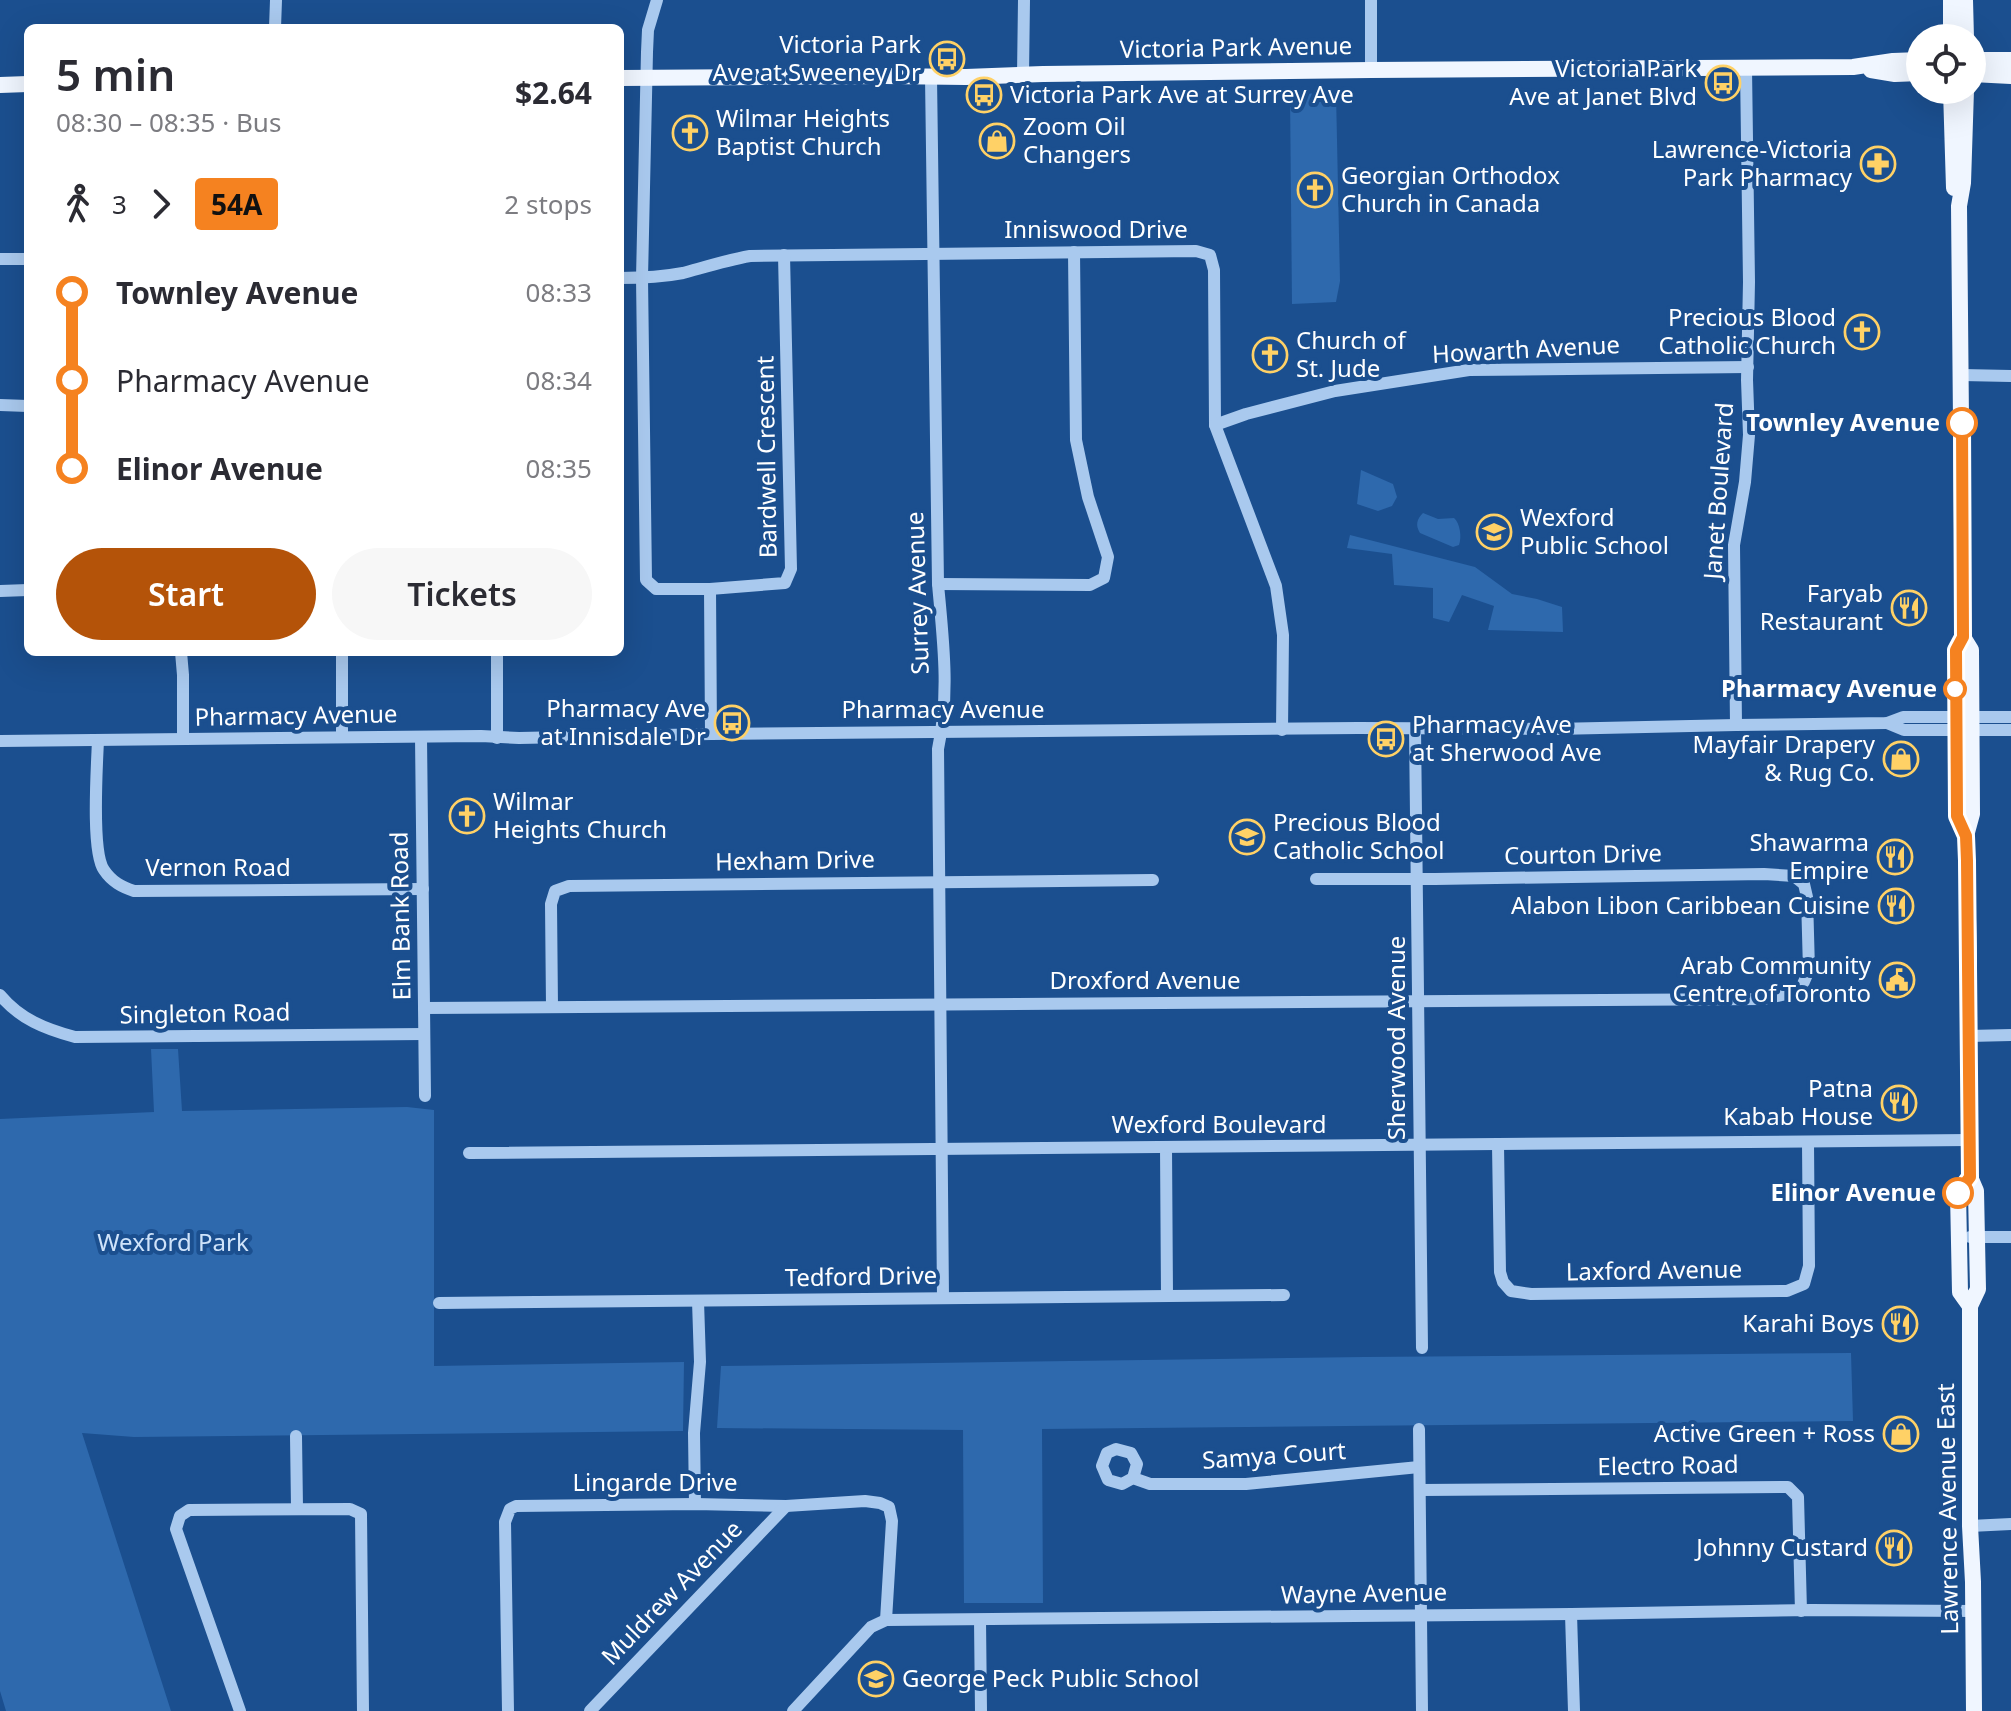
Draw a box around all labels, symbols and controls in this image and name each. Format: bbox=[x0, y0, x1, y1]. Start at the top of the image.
map controls bbox=[1906, 24, 1986, 104]
button: locate bbox=[1906, 24, 1986, 104]
place label: Victoria Park Ave at Sweeney Dr bbox=[712, 27, 921, 88]
street label: Victoria Park Avenue bbox=[1120, 28, 1352, 65]
bus stop icon: Victoria Park Ave at Sweeney Dr bbox=[928, 40, 966, 78]
text: 5 min bbox=[56, 44, 175, 104]
place label: Victoria Park Ave at Janet Blvd bbox=[1509, 51, 1697, 112]
bus stop icon: Victoria Park Ave at Janet Blvd bbox=[1704, 64, 1742, 102]
text: $2.64 bbox=[515, 72, 592, 113]
bus stop icon: Victoria Park Ave at Surrey Ave bbox=[965, 76, 1003, 114]
place label: Victoria Park Ave at Surrey Ave bbox=[1010, 77, 1354, 110]
place label: Wilmar Heights Baptist Church bbox=[716, 101, 890, 162]
text: 08:30 – 08:35 · Bus bbox=[56, 104, 281, 140]
place label: Zoom Oil Changers bbox=[1023, 109, 1131, 170]
church icon: Wilmar Heights Baptist Church bbox=[671, 114, 709, 152]
shop icon: Zoom Oil Changers bbox=[978, 122, 1016, 160]
place label: Lawrence-Victoria Park Pharmacy bbox=[1652, 132, 1853, 193]
pharmacy icon: Lawrence-Victoria Park Pharmacy bbox=[1859, 145, 1897, 183]
place label: Georgian Orthodox Church in Canada bbox=[1341, 158, 1560, 219]
church icon: Georgian Orthodox Church in Canada bbox=[1296, 171, 1334, 209]
icon: walk bbox=[56, 182, 100, 226]
icon: forward bbox=[139, 182, 183, 226]
text: 54A bbox=[211, 185, 262, 223]
text: 3 bbox=[112, 186, 127, 222]
text: 2 stops bbox=[504, 186, 592, 222]
street label: Inniswood Drive bbox=[1004, 212, 1188, 245]
text: Townley Avenue bbox=[116, 272, 358, 313]
text: 08:33 bbox=[526, 274, 592, 310]
place label: Precious Blood Catholic Church bbox=[1659, 300, 1836, 361]
church icon: Precious Blood Catholic Church bbox=[1843, 313, 1881, 351]
place label: Church of St. Jude bbox=[1296, 323, 1407, 384]
street label: Howarth Avenue bbox=[1431, 327, 1621, 370]
church icon: Church of St. Jude bbox=[1251, 336, 1289, 374]
street label: Bardwell Crescent bbox=[747, 355, 784, 559]
text: Pharmacy Avenue bbox=[116, 360, 370, 401]
text: 08:34 bbox=[526, 362, 592, 398]
street label: Janet Boulevard bbox=[1695, 401, 1740, 582]
place label: Townley Avenue bbox=[1746, 405, 1940, 438]
marker: Townley Avenue bbox=[1947, 408, 1977, 438]
text: Elinor Avenue bbox=[116, 448, 323, 489]
text: 08:35 bbox=[526, 450, 592, 486]
place label: Wexford Public School bbox=[1520, 500, 1669, 561]
street label: Surrey Avenue bbox=[897, 511, 936, 675]
school or university icon: Wexford Public School bbox=[1475, 513, 1513, 551]
button: Start bbox=[56, 548, 316, 640]
button: Tickets bbox=[332, 548, 592, 640]
place label: Faryab Restaurant bbox=[1760, 576, 1883, 637]
restaurant icon: Faryab Restaurant bbox=[1890, 589, 1928, 627]
place label: Pharmacy Avenue bbox=[1721, 671, 1937, 704]
marker: Pharmacy Avenue bbox=[1944, 678, 1966, 700]
place label: Pharmacy Ave at Innisdale Dr bbox=[541, 691, 706, 752]
street label: Pharmacy Avenue bbox=[842, 692, 1044, 725]
street label: Pharmacy Avenue bbox=[194, 696, 398, 733]
bus stop icon: Pharmacy Ave at Innisdale Dr bbox=[713, 704, 751, 742]
place label: Pharmacy Ave at Sherwood Ave bbox=[1412, 707, 1602, 768]
bus stop icon: Pharmacy Ave at Sherwood Ave bbox=[1367, 720, 1405, 758]
place label: Mayfair Drapery & Rug Co. bbox=[1693, 727, 1876, 788]
shop icon: Mayfair Drapery & Rug Co. bbox=[1882, 740, 1920, 778]
place label: Wilmar Heights Church bbox=[493, 784, 667, 845]
church icon: Wilmar Heights Church bbox=[448, 797, 486, 835]
place label: Precious Blood Catholic School bbox=[1273, 805, 1445, 866]
school or university icon: Precious Blood Catholic School bbox=[1228, 818, 1266, 856]
place label: Shawarma Empire bbox=[1749, 825, 1869, 886]
street label: Elm Bank Road bbox=[382, 831, 417, 1001]
street label: Courton Drive bbox=[1504, 836, 1662, 871]
restaurant icon: Shawarma Empire bbox=[1876, 838, 1914, 876]
street label: Hexham Drive bbox=[715, 842, 875, 877]
street label: Vernon Road bbox=[145, 850, 291, 883]
restaurant icon: Alabon Libon Caribbean Cuisine bbox=[1877, 887, 1915, 925]
place label: Alabon Libon Caribbean Cuisine bbox=[1511, 888, 1870, 921]
street label: Sherwood Avenue bbox=[1379, 936, 1412, 1140]
place label: Arab Community Centre of Toronto bbox=[1672, 948, 1872, 1009]
public building icon: Arab Community Centre of Toronto bbox=[1878, 961, 1916, 999]
street label: Droxford Avenue bbox=[1049, 963, 1241, 996]
street label: Singleton Road bbox=[119, 995, 291, 1030]
place label: Patna Kabab House bbox=[1723, 1071, 1873, 1132]
restaurant icon: Patna Kabab House bbox=[1880, 1084, 1918, 1122]
street label: Wexford Boulevard bbox=[1112, 1107, 1326, 1140]
place label: Elinor Avenue bbox=[1770, 1175, 1936, 1208]
marker: Elinor Avenue bbox=[1943, 1178, 1973, 1208]
park label: Wexford Park bbox=[97, 1225, 249, 1258]
street label: Laxford Avenue bbox=[1566, 1251, 1742, 1288]
street label: Tedford Drive bbox=[784, 1258, 938, 1293]
restaurant icon: Karahi Boys bbox=[1881, 1305, 1919, 1343]
place label: Karahi Boys bbox=[1742, 1306, 1874, 1339]
street label: Lawrence Avenue East bbox=[1928, 1383, 1965, 1635]
shop icon: Active Green + Ross bbox=[1882, 1415, 1920, 1453]
place label: Active Green + Ross bbox=[1654, 1416, 1875, 1449]
street label: Samya Court bbox=[1201, 1433, 1347, 1476]
street label: Electro Road bbox=[1597, 1447, 1739, 1482]
street label: Lingarde Drive bbox=[572, 1465, 738, 1498]
street label: Muldrew Avenue bbox=[593, 1512, 749, 1672]
restaurant icon: Johnny Custard bbox=[1875, 1529, 1913, 1567]
place label: Johnny Custard bbox=[1694, 1530, 1868, 1563]
street label: Wayne Avenue bbox=[1280, 1575, 1447, 1610]
school or university icon: George Peck Public School bbox=[857, 1660, 895, 1698]
place label: George Peck Public School bbox=[902, 1661, 1199, 1694]

